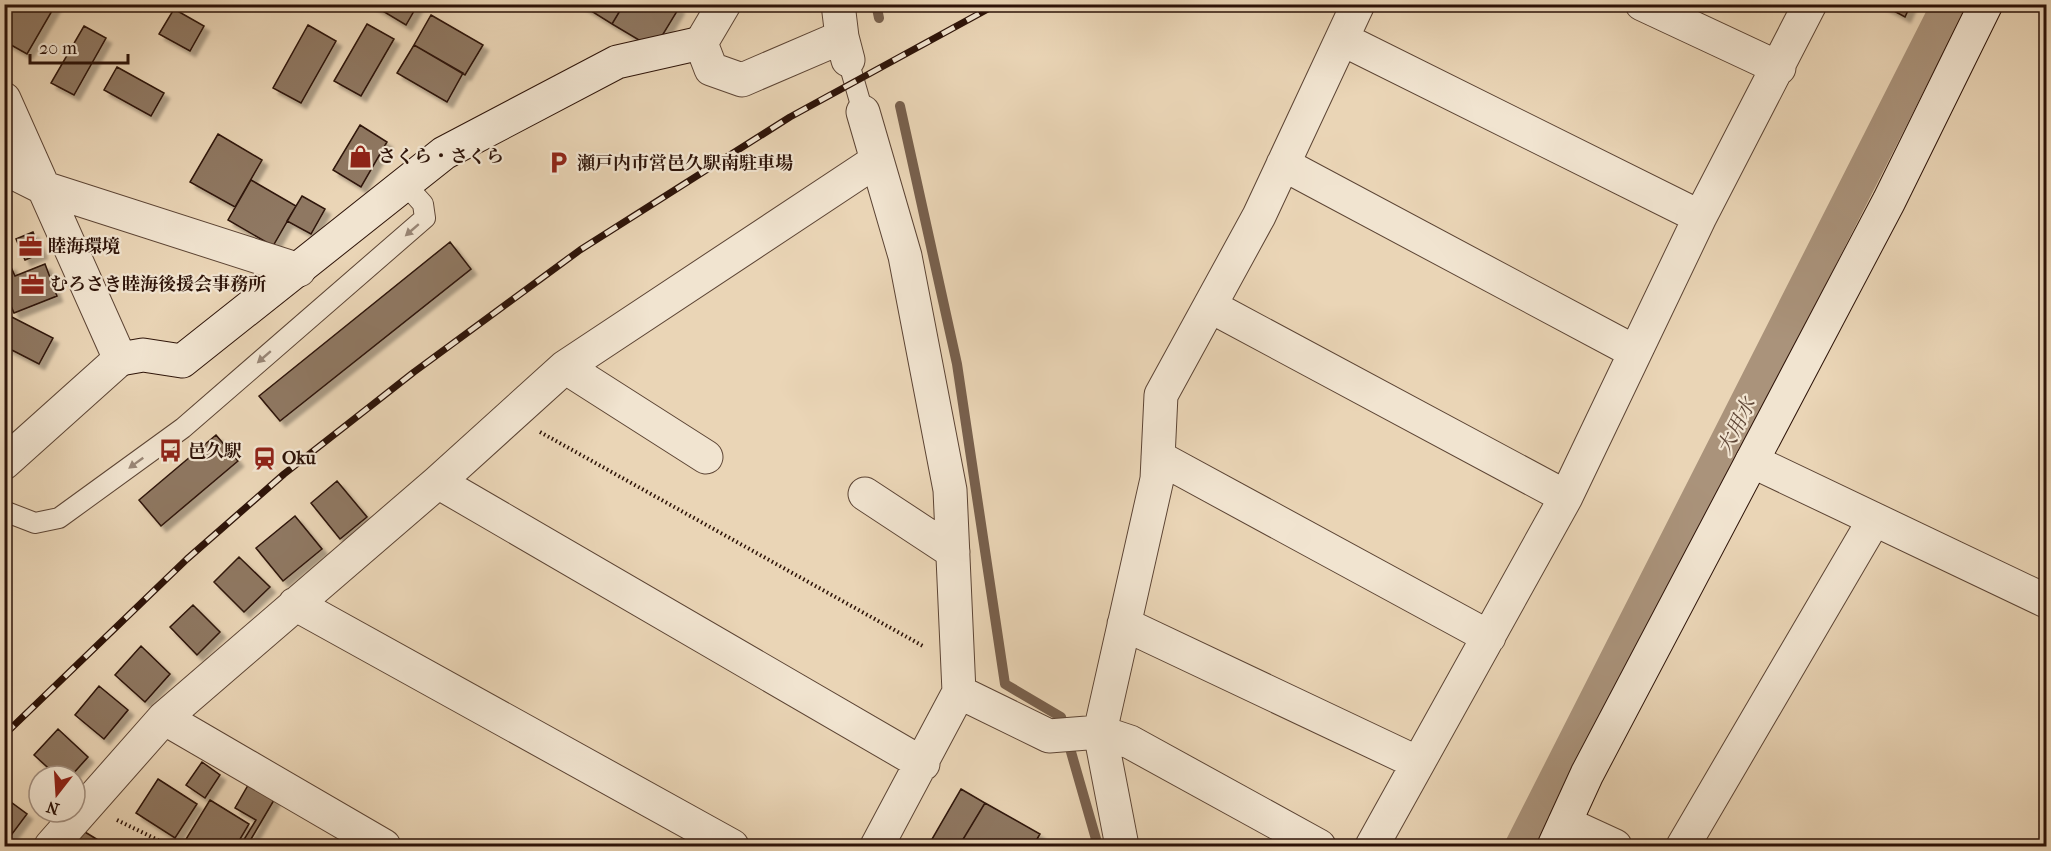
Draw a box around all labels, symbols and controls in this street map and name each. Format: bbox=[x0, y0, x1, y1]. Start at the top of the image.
scale bar bbox=[30, 27, 128, 65]
text: 20 m bbox=[39, 38, 77, 59]
shop icon: さくら・さくら bbox=[347, 143, 373, 169]
place label: さくら・さくら bbox=[378, 146, 504, 167]
parking icon: 瀬戸内市営邑久駅南駐車場 bbox=[546, 150, 572, 176]
place label: 瀬戸内市営邑久駅南駐車場 bbox=[577, 153, 793, 174]
one-way arrow bbox=[405, 223, 420, 236]
office icon: 睦海環境 bbox=[17, 233, 43, 259]
place label: 睦海環境 bbox=[48, 236, 120, 257]
office icon: むろさき睦海後援会事務所 bbox=[19, 271, 45, 297]
place label: むろさき睦海後援会事務所 bbox=[50, 274, 266, 295]
one-way arrow bbox=[257, 351, 272, 364]
water label: 大用水 bbox=[1713, 392, 1761, 458]
bus stop icon: 邑久駅 bbox=[157, 438, 183, 464]
place label: 邑久駅 bbox=[188, 441, 242, 462]
station icon: Oku bbox=[251, 445, 277, 471]
place label: Oku bbox=[282, 448, 316, 469]
one-way arrow bbox=[128, 457, 144, 469]
north arrow bbox=[27, 764, 87, 824]
text: N bbox=[43, 797, 61, 819]

